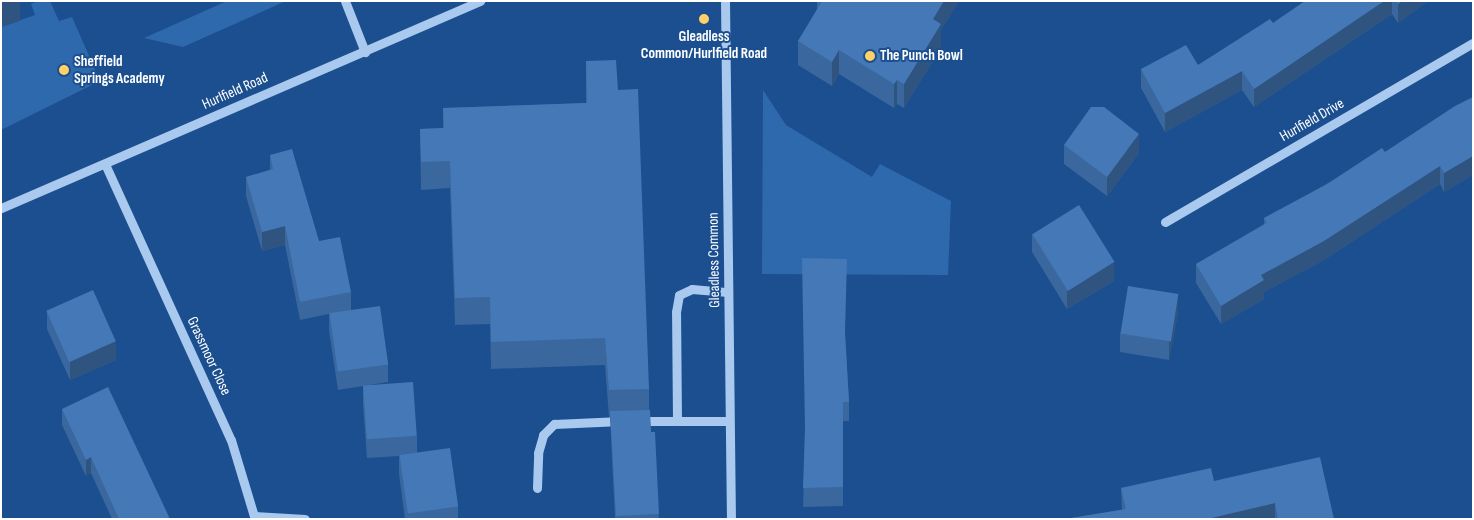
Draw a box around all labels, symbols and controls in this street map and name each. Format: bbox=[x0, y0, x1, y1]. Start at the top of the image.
marker: Gleadless Common/Hurlfield Road bbox=[698, 13, 710, 25]
place label: Gleadless Common/Hurlfield Road bbox=[641, 27, 767, 62]
place label: The Punch Bowl bbox=[880, 47, 963, 65]
marker: The Punch Bowl bbox=[864, 50, 876, 62]
place label: Sheffield Springs Academy bbox=[74, 52, 165, 87]
marker: Sheffield Springs Academy bbox=[58, 64, 70, 76]
street label: Hurlfield Road bbox=[199, 69, 271, 113]
street label: Hurlfield Drive bbox=[1277, 94, 1347, 146]
street label: Gleadless Common bbox=[704, 212, 724, 308]
street label: Grassmoor Close bbox=[183, 314, 235, 398]

